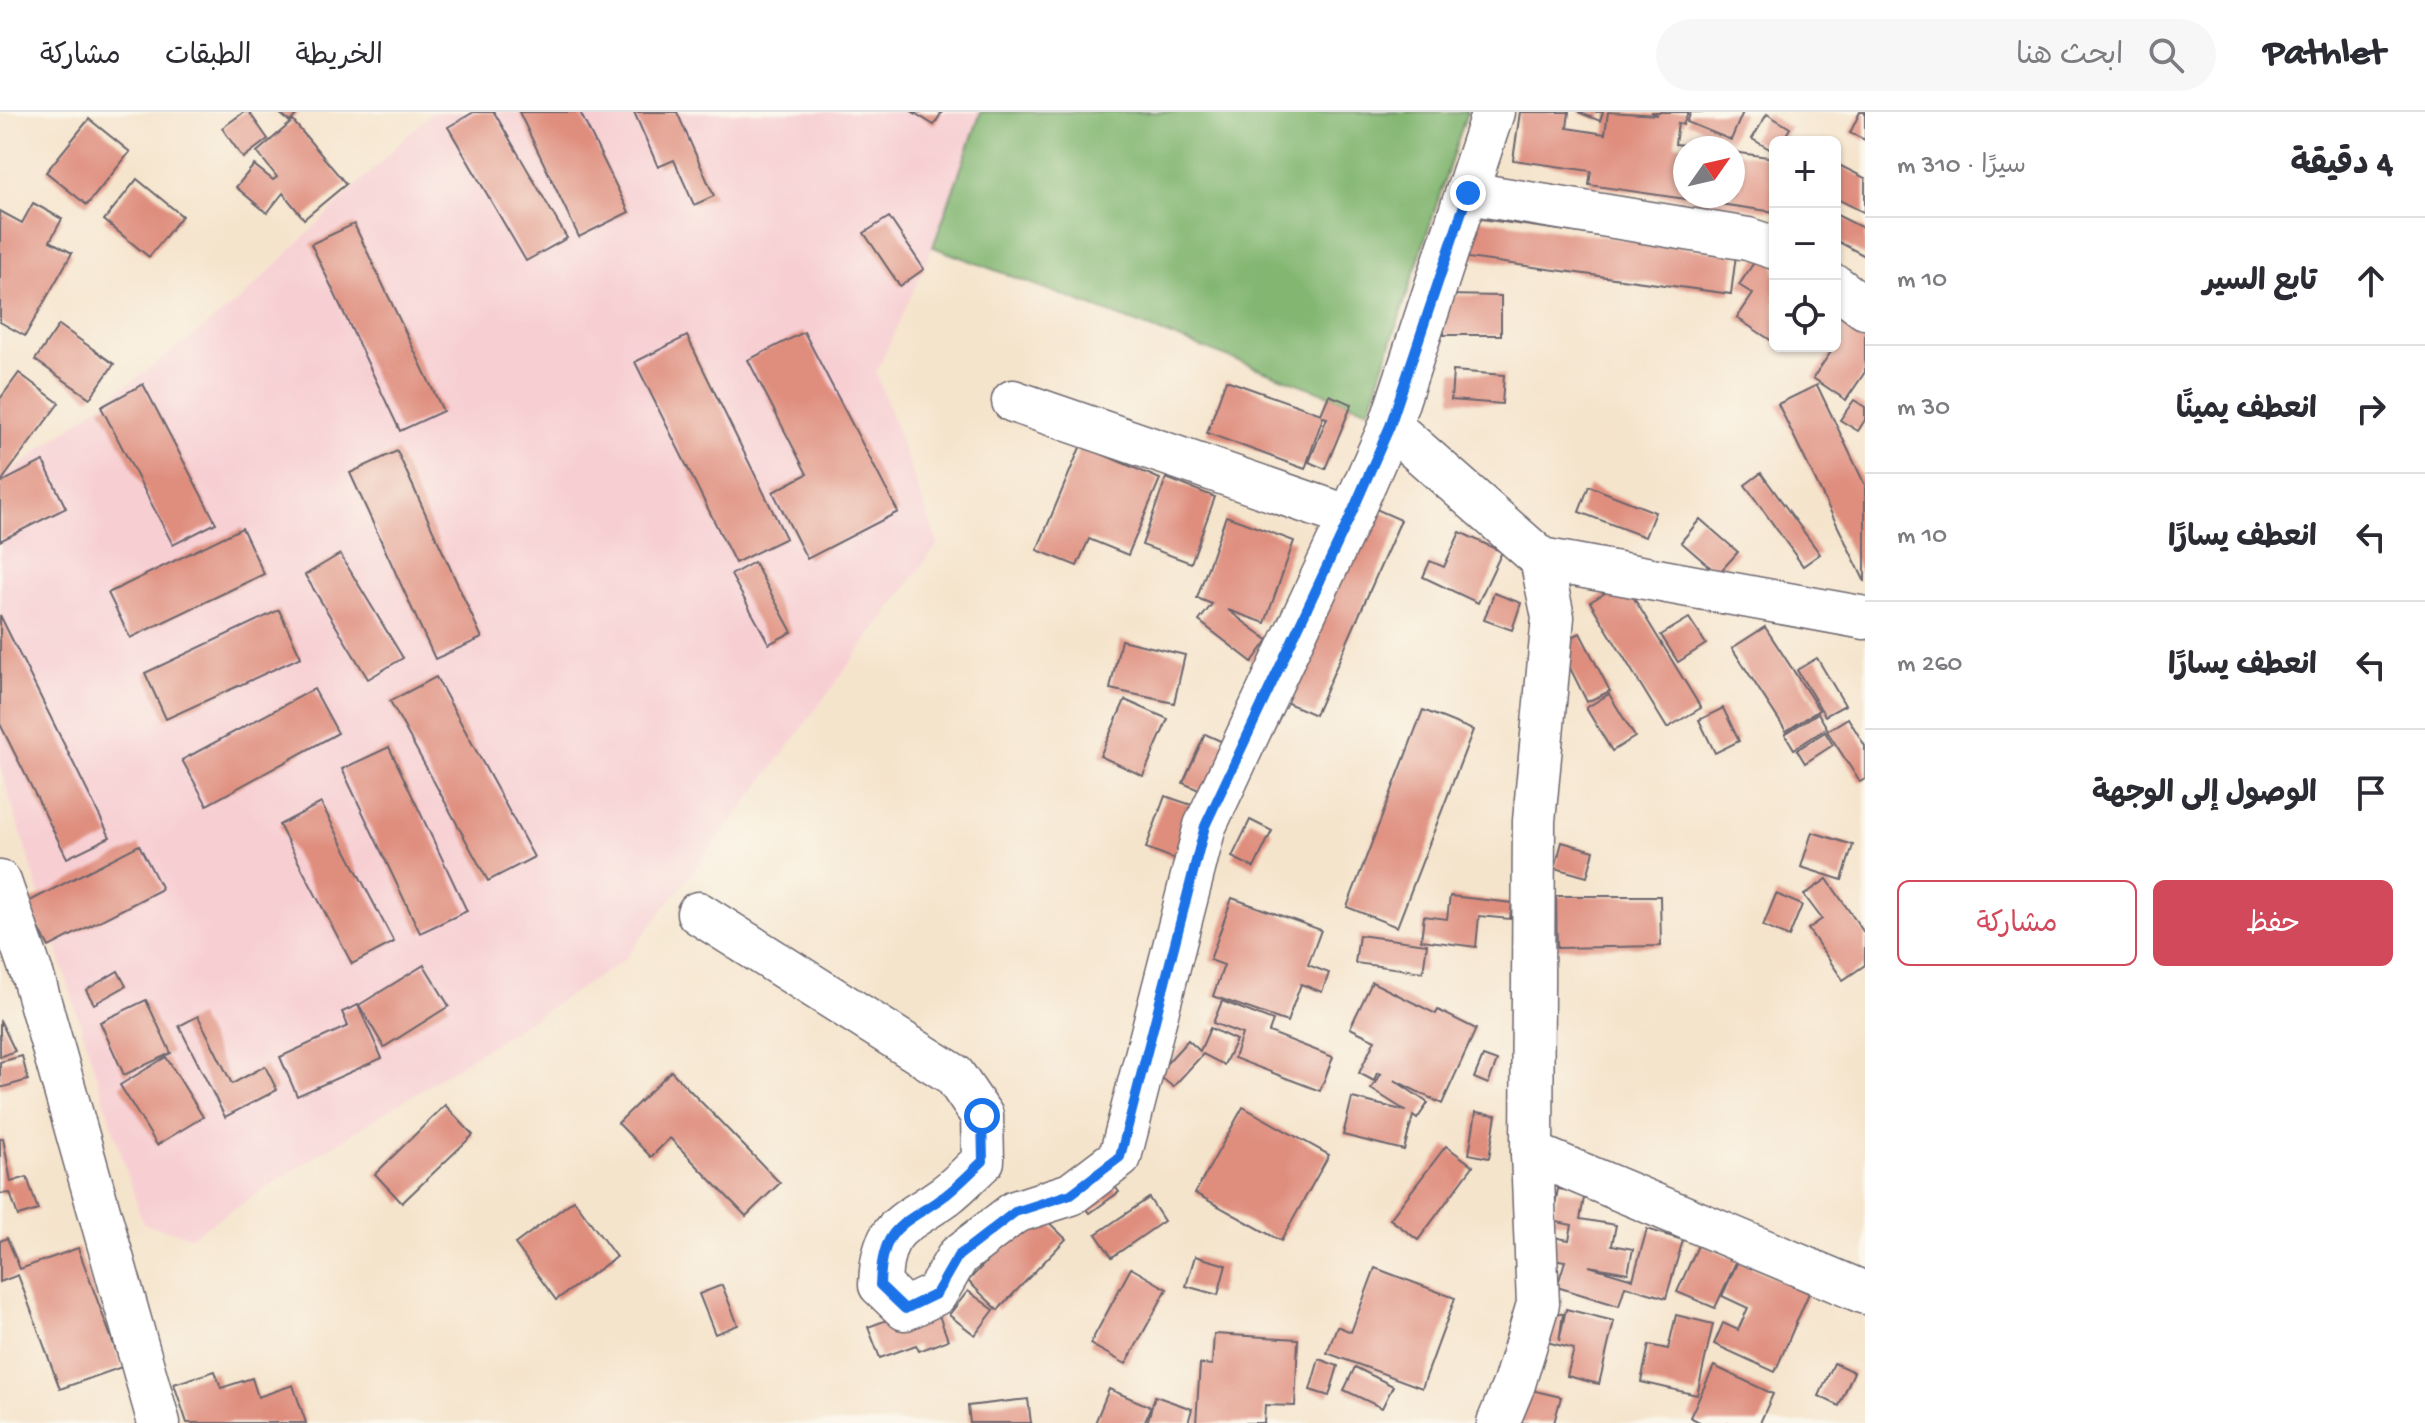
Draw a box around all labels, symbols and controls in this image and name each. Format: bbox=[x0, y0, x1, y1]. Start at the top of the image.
search box bbox=[1656, 19, 2216, 91]
icon: search bbox=[2144, 33, 2188, 77]
text: Pathlet bbox=[2264, 33, 2385, 77]
text: ابحث هنا bbox=[2016, 40, 2124, 75]
text: مشاركة bbox=[40, 41, 121, 74]
text: الطبقات bbox=[165, 41, 251, 74]
text: الخريطة bbox=[295, 41, 383, 74]
north arrow bbox=[1673, 136, 1745, 208]
map controls bbox=[1769, 136, 1841, 352]
button: + bbox=[1769, 136, 1841, 208]
text: 4 دقيقة bbox=[2290, 147, 2393, 187]
text: سيرًا · 310 m bbox=[1897, 152, 2026, 183]
route end bbox=[1450, 175, 1486, 211]
button: − bbox=[1769, 208, 1841, 280]
icon: ahead bbox=[2349, 259, 2393, 303]
text: 10 m bbox=[1897, 266, 1947, 297]
text: تابع السير bbox=[2203, 266, 2317, 301]
button: locate bbox=[1769, 280, 1841, 352]
icon: right bbox=[2349, 387, 2393, 431]
text: 30 m bbox=[1897, 394, 1950, 425]
text: انعطف يمينًا bbox=[2176, 394, 2317, 429]
icon: left bbox=[2349, 515, 2393, 559]
text: 10 m bbox=[1897, 522, 1947, 553]
text: انعطف يسارًا bbox=[2168, 522, 2317, 557]
icon: left bbox=[2349, 643, 2393, 687]
text: 260 m bbox=[1897, 650, 1962, 681]
text: انعطف يسارًا bbox=[2168, 650, 2317, 685]
icon: arrive bbox=[2349, 771, 2393, 815]
text: الوصول إلى الوجهة bbox=[2092, 778, 2317, 813]
button: مشاركة bbox=[1897, 880, 2137, 966]
button: حفظ bbox=[2153, 880, 2393, 966]
route start bbox=[964, 1098, 1000, 1134]

